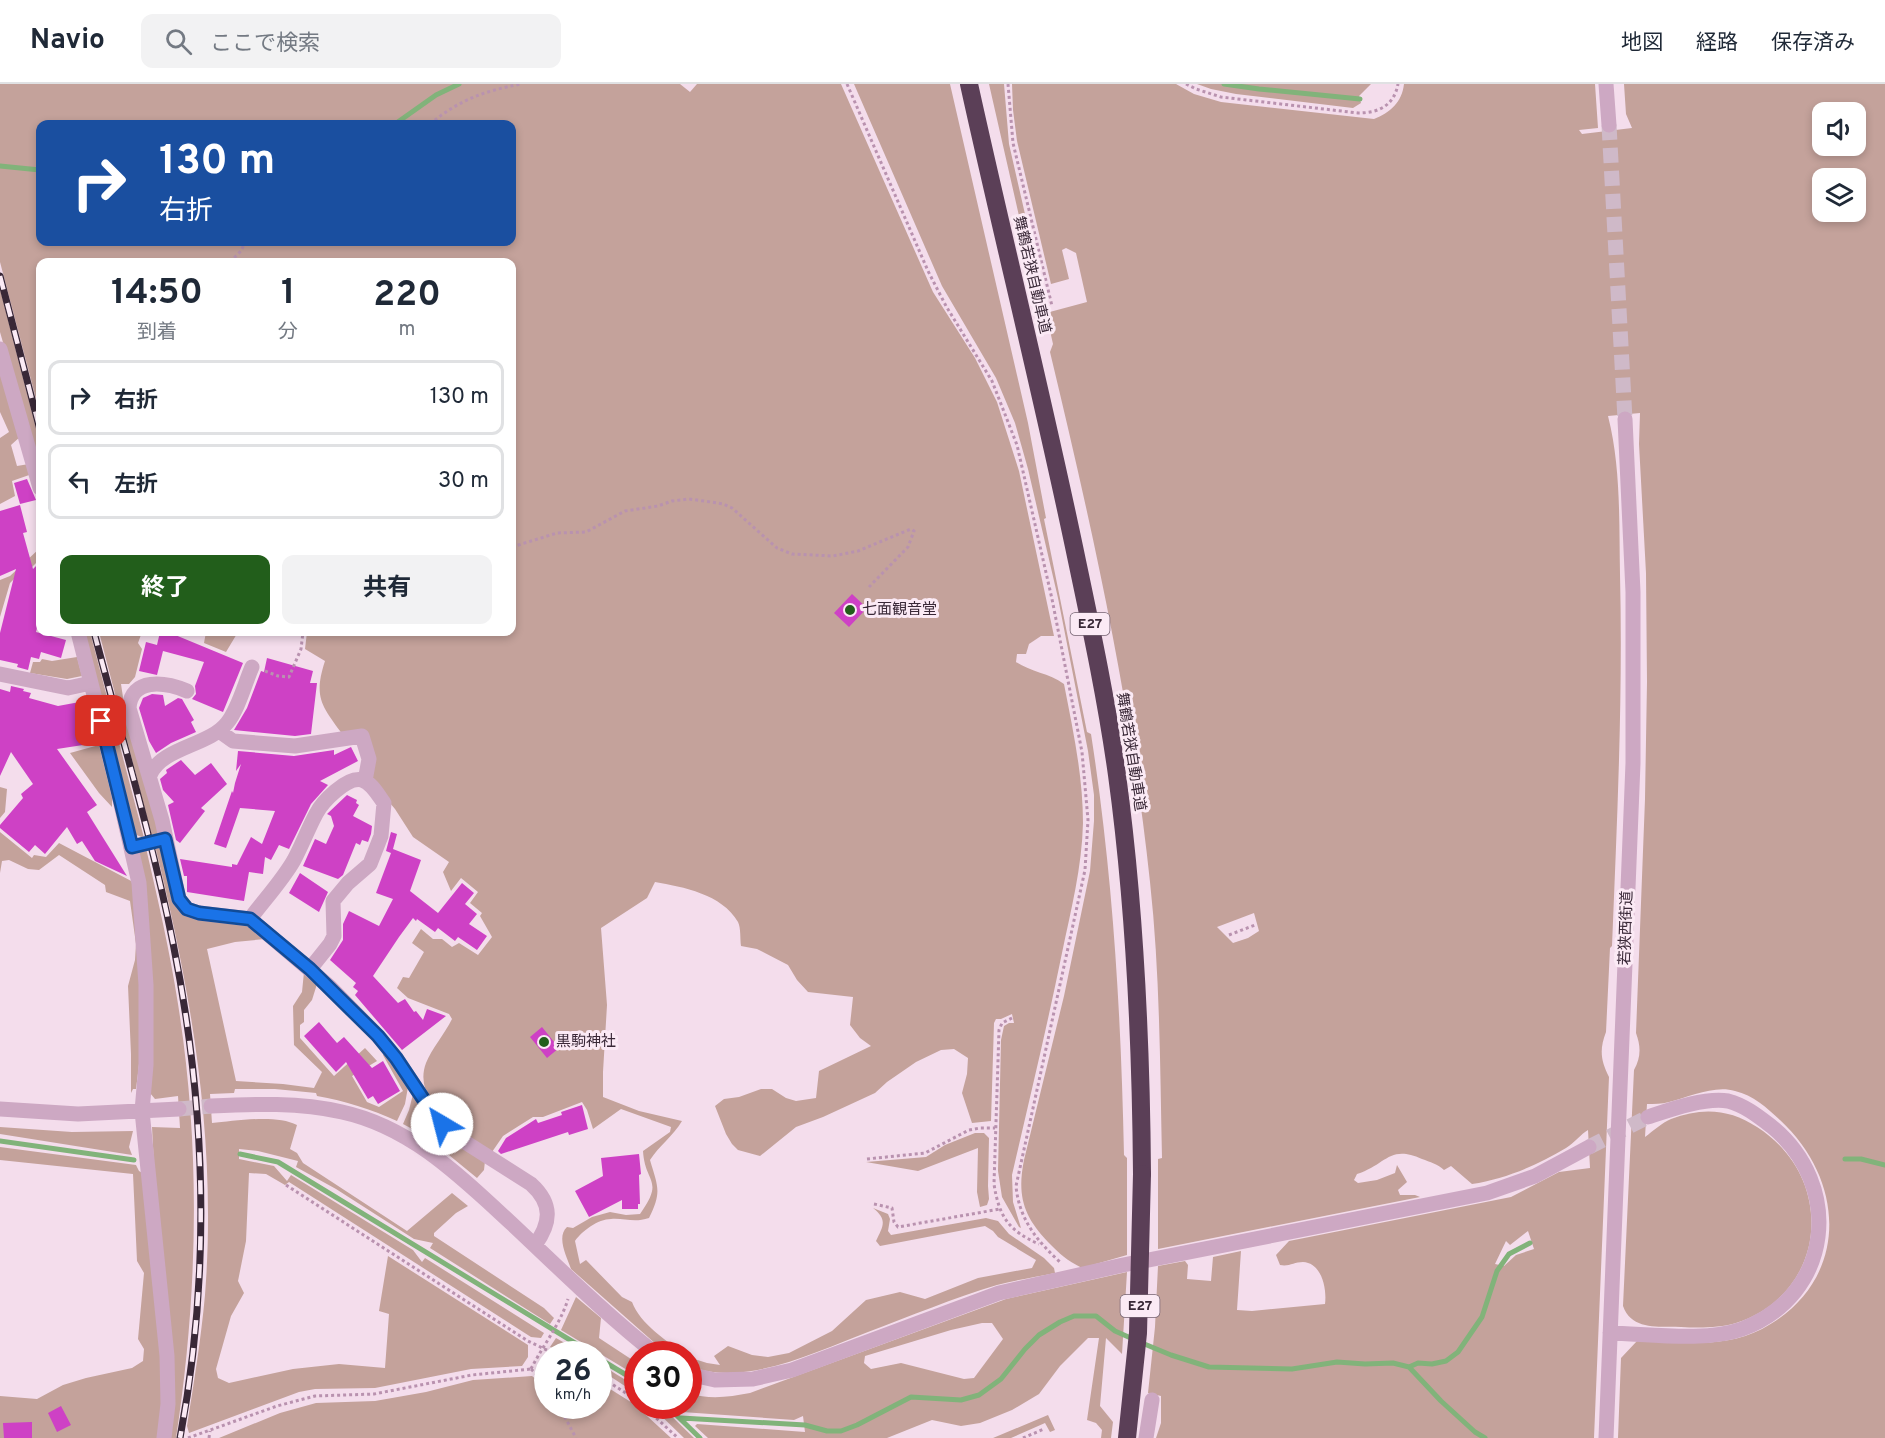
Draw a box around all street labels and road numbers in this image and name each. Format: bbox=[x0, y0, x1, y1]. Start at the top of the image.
street label: 舞鶴若狭自動車道 bbox=[1008, 214, 1054, 336]
road number: E27 bbox=[1070, 613, 1110, 635]
street label: 舞鶴若狭自動車道 bbox=[1111, 691, 1149, 813]
street label: 若狭西街道 bbox=[1616, 890, 1638, 966]
road number: E27 bbox=[1120, 1295, 1160, 1317]

